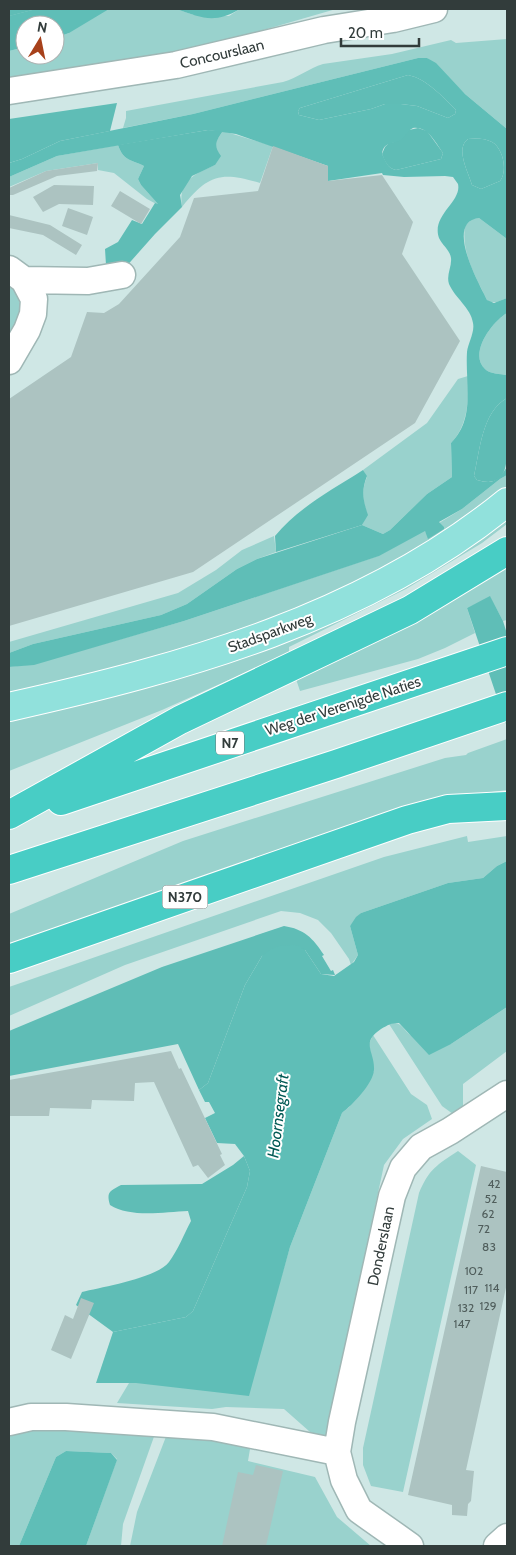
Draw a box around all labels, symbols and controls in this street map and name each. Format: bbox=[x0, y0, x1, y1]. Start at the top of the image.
north arrow bbox=[15, 15, 65, 65]
scale bar bbox=[341, 15, 418, 47]
text: N bbox=[36, 17, 49, 37]
text: 20 m bbox=[348, 24, 383, 42]
street label: Concourslaan bbox=[178, 36, 266, 72]
street label: Stadsparkweg bbox=[225, 609, 315, 657]
street label: Weg der Verenigde Naties bbox=[263, 672, 423, 740]
road number: N7 bbox=[216, 731, 244, 754]
road number: N370 bbox=[162, 886, 208, 909]
water label: Hoornsegraft bbox=[263, 1072, 293, 1159]
house number: 42 bbox=[487, 1176, 501, 1191]
house number: 52 bbox=[485, 1191, 497, 1206]
street label: Donderslaan bbox=[364, 1205, 398, 1287]
house number: 62 bbox=[481, 1206, 495, 1221]
house number: 72 bbox=[478, 1221, 490, 1236]
house number: 83 bbox=[482, 1239, 496, 1254]
house number: 102 bbox=[465, 1263, 483, 1278]
house number: 114 bbox=[485, 1280, 499, 1295]
house number: 117 bbox=[464, 1282, 478, 1297]
house number: 129 bbox=[479, 1298, 497, 1313]
house number: 132 bbox=[458, 1300, 474, 1315]
house number: 147 bbox=[454, 1316, 470, 1331]

